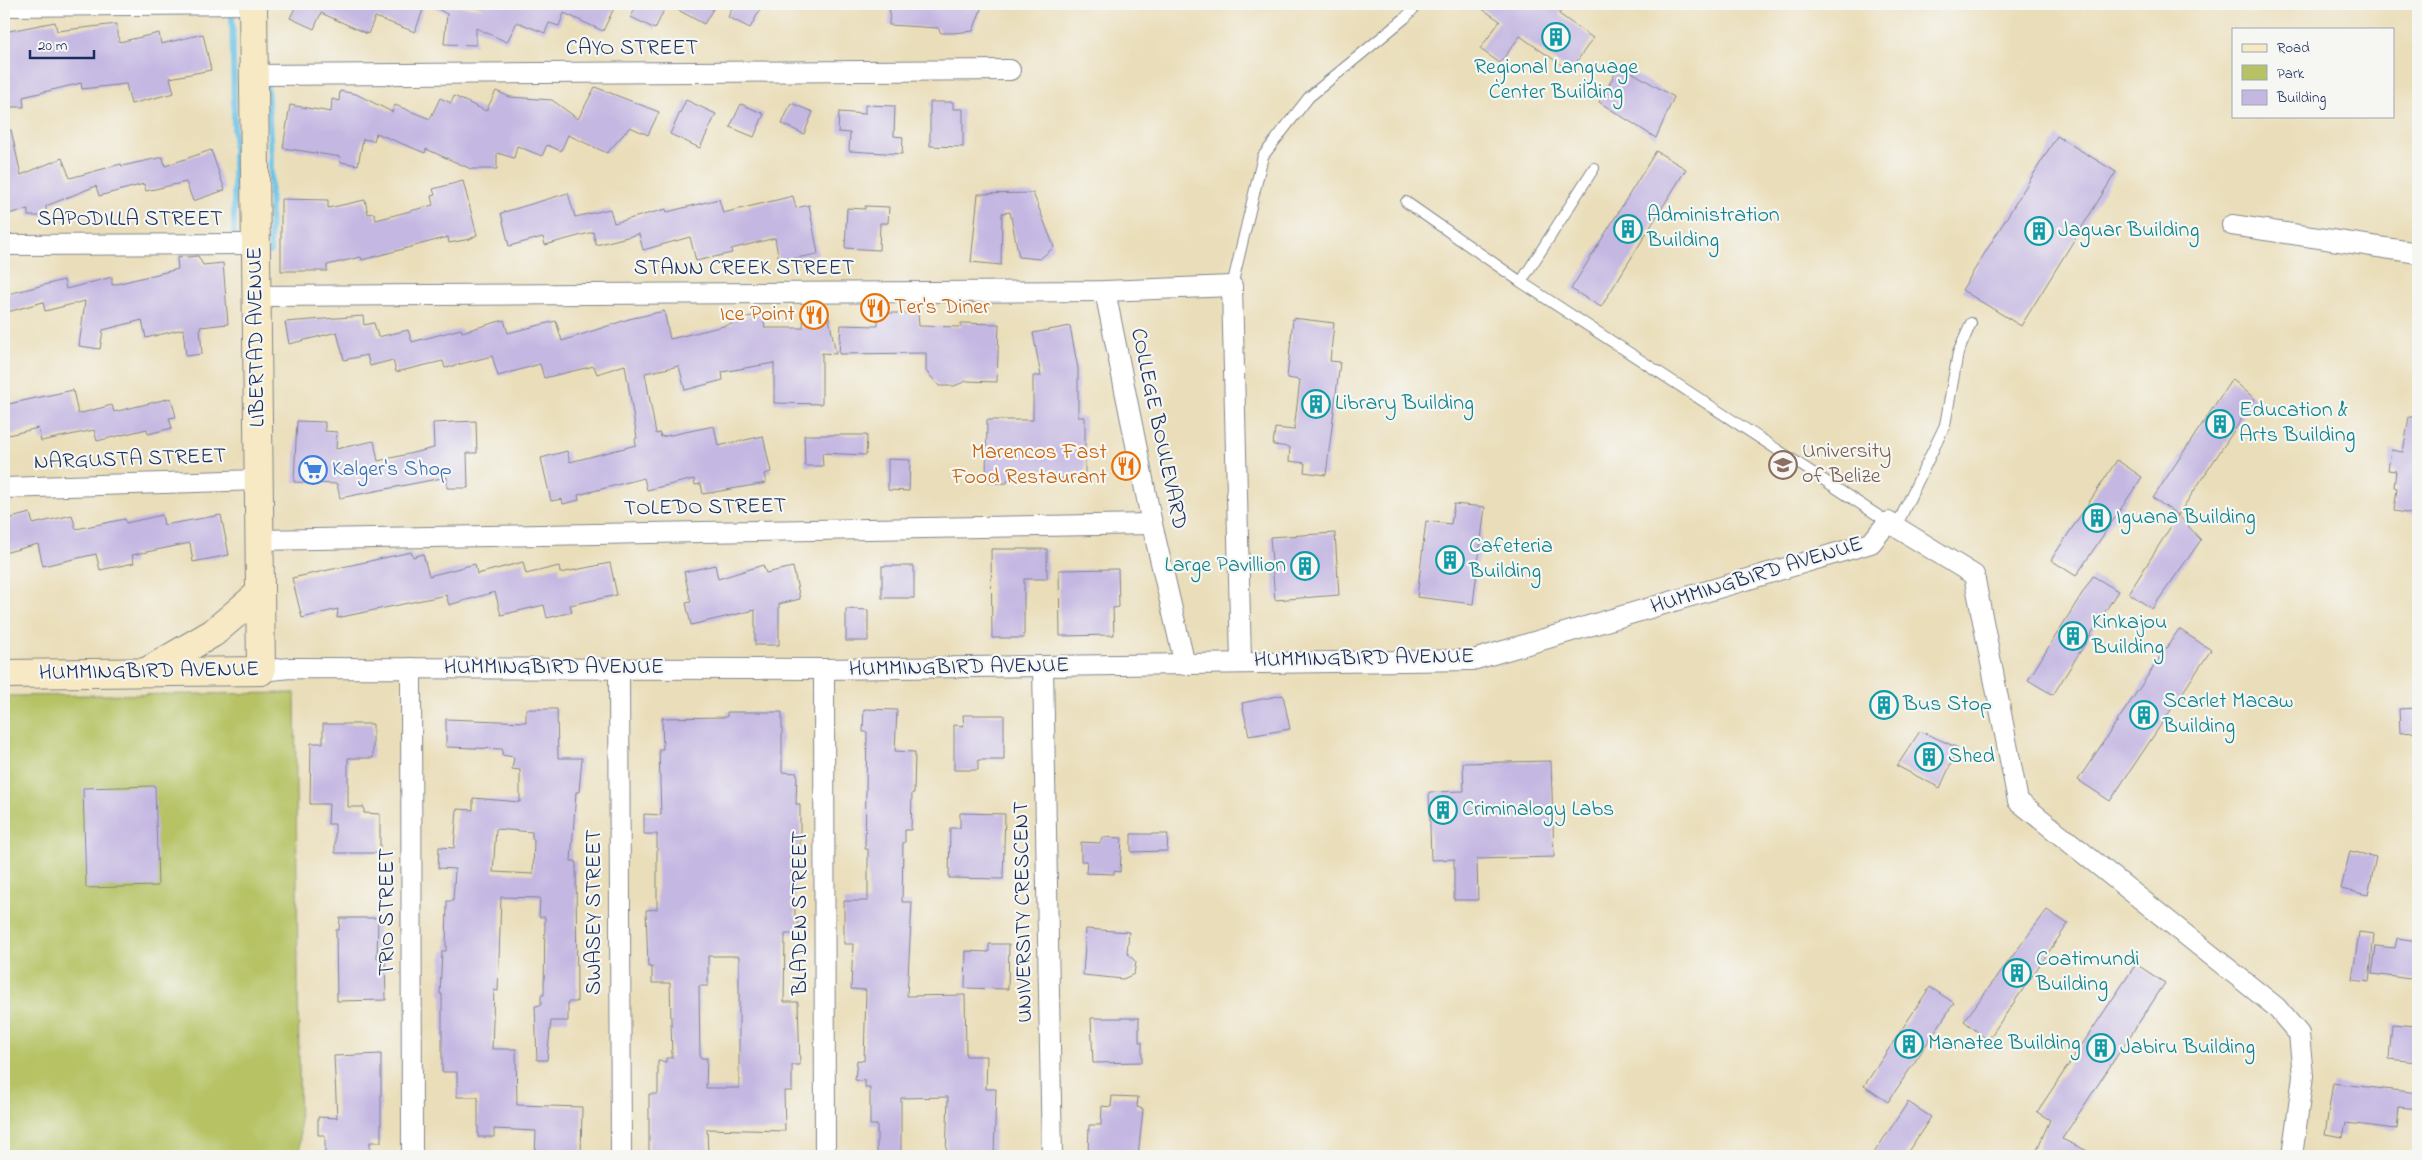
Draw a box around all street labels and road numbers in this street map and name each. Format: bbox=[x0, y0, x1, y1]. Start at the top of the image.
street label: CAYO STREET bbox=[566, 33, 699, 65]
street label: SAPODILLA STREET bbox=[37, 204, 223, 236]
street label: LIBERTAD AVENUE bbox=[239, 246, 275, 428]
street label: STANN CREEK STREET bbox=[634, 253, 855, 285]
street label: COLLEGE BOULEVARD bbox=[1121, 325, 1195, 533]
street label: NARGUSTA STREET bbox=[33, 441, 227, 479]
street label: TOLEDO STREET bbox=[623, 491, 787, 525]
street label: HUMMINGBIRD AVENUE bbox=[1647, 528, 1867, 624]
street label: HUMMINGBIRD AVENUE bbox=[1254, 641, 1474, 677]
street label: HUMMINGBIRD AVENUE bbox=[849, 650, 1069, 686]
street label: HUMMINGBIRD AVENUE bbox=[444, 652, 664, 684]
street label: HUMMINGBIRD AVENUE bbox=[39, 654, 259, 690]
street label: UNIVERSITY CRESCENT bbox=[1006, 800, 1042, 1023]
street label: SWASEY STREET bbox=[579, 829, 611, 995]
street label: BLADEN STREET bbox=[785, 830, 817, 996]
street label: TRIO STREET bbox=[372, 848, 404, 976]

